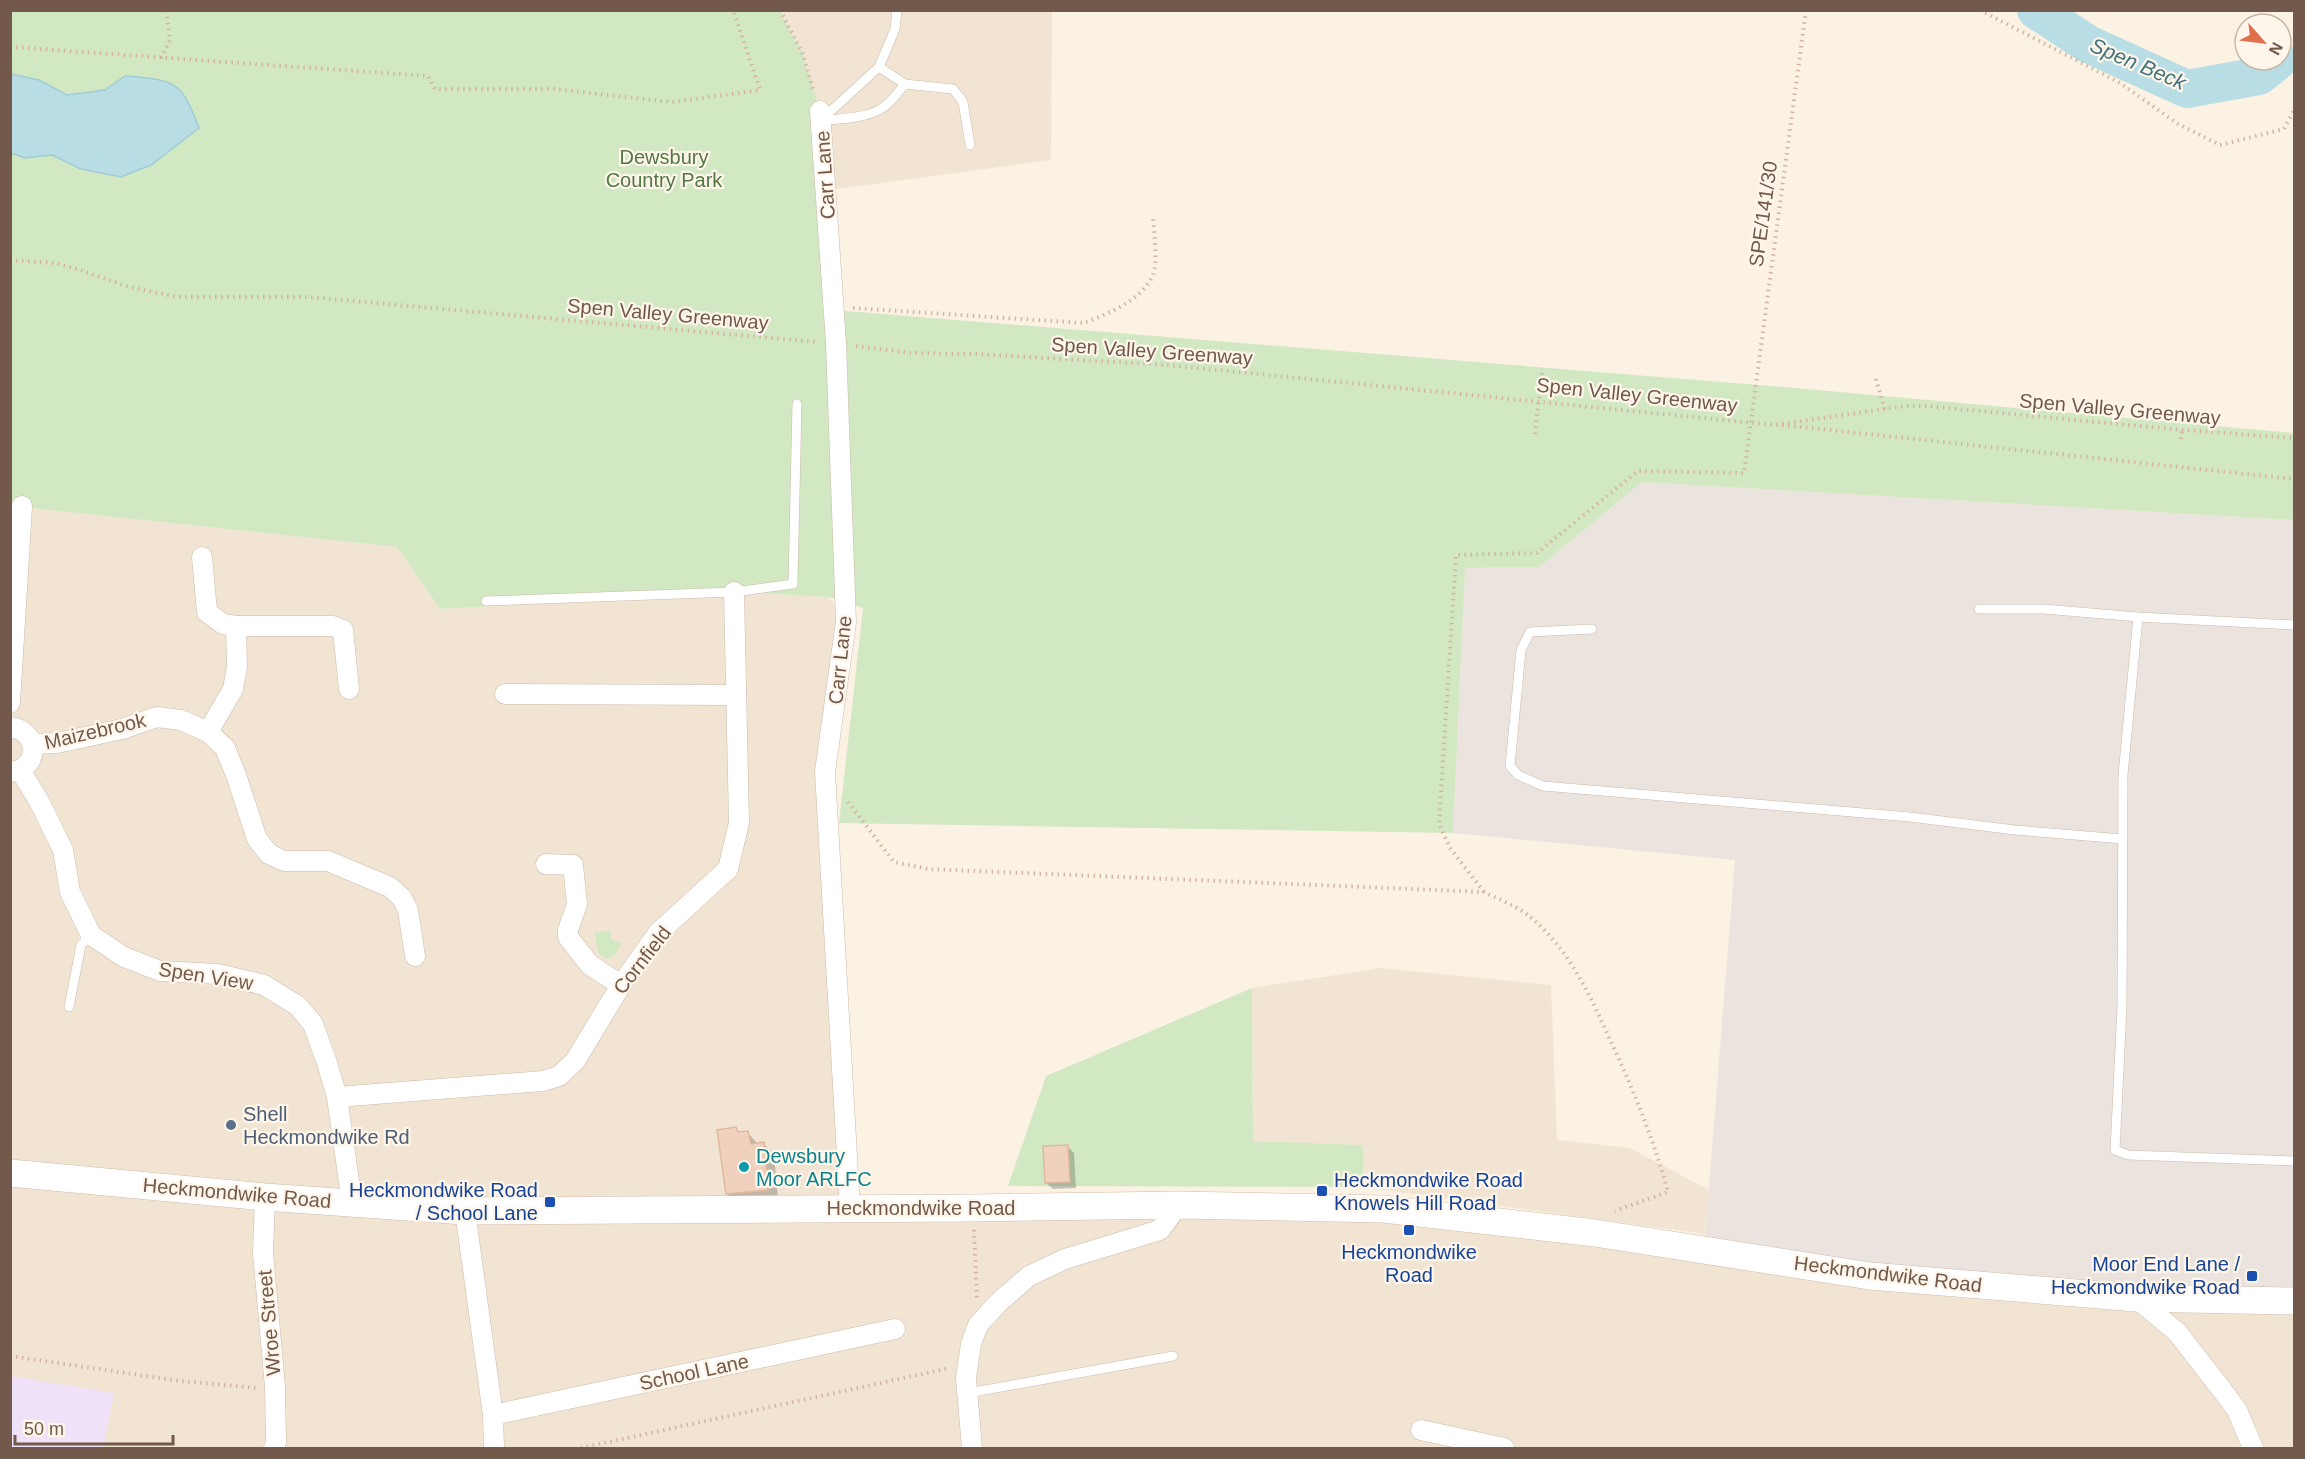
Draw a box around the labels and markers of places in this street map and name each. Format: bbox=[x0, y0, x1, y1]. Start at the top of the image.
place label: Shell Heckmondwike Rd bbox=[243, 1103, 410, 1148]
marker: Shell Heckmondwike Rd bbox=[224, 1118, 238, 1132]
place label: Dewsbury Moor ARLFC bbox=[756, 1145, 872, 1190]
marker: Dewsbury Moor ARLFC bbox=[737, 1160, 751, 1174]
place label: Heckmondwike Road Knowels Hill Road bbox=[1334, 1169, 1523, 1214]
place label: Heckmondwike Road / School Lane bbox=[349, 1179, 538, 1224]
marker: Heckmondwike Road Knowels Hill Road bbox=[1315, 1184, 1329, 1198]
marker: Heckmondwike Road / School Lane bbox=[543, 1195, 557, 1209]
marker: Heckmondwike Road bbox=[1402, 1223, 1416, 1237]
place label: Heckmondwike Road bbox=[1341, 1241, 1477, 1286]
place label: Moor End Lane / Heckmondwike Road bbox=[2051, 1253, 2240, 1298]
marker: Moor End Lane / Heckmondwike Road bbox=[2245, 1269, 2259, 1283]

